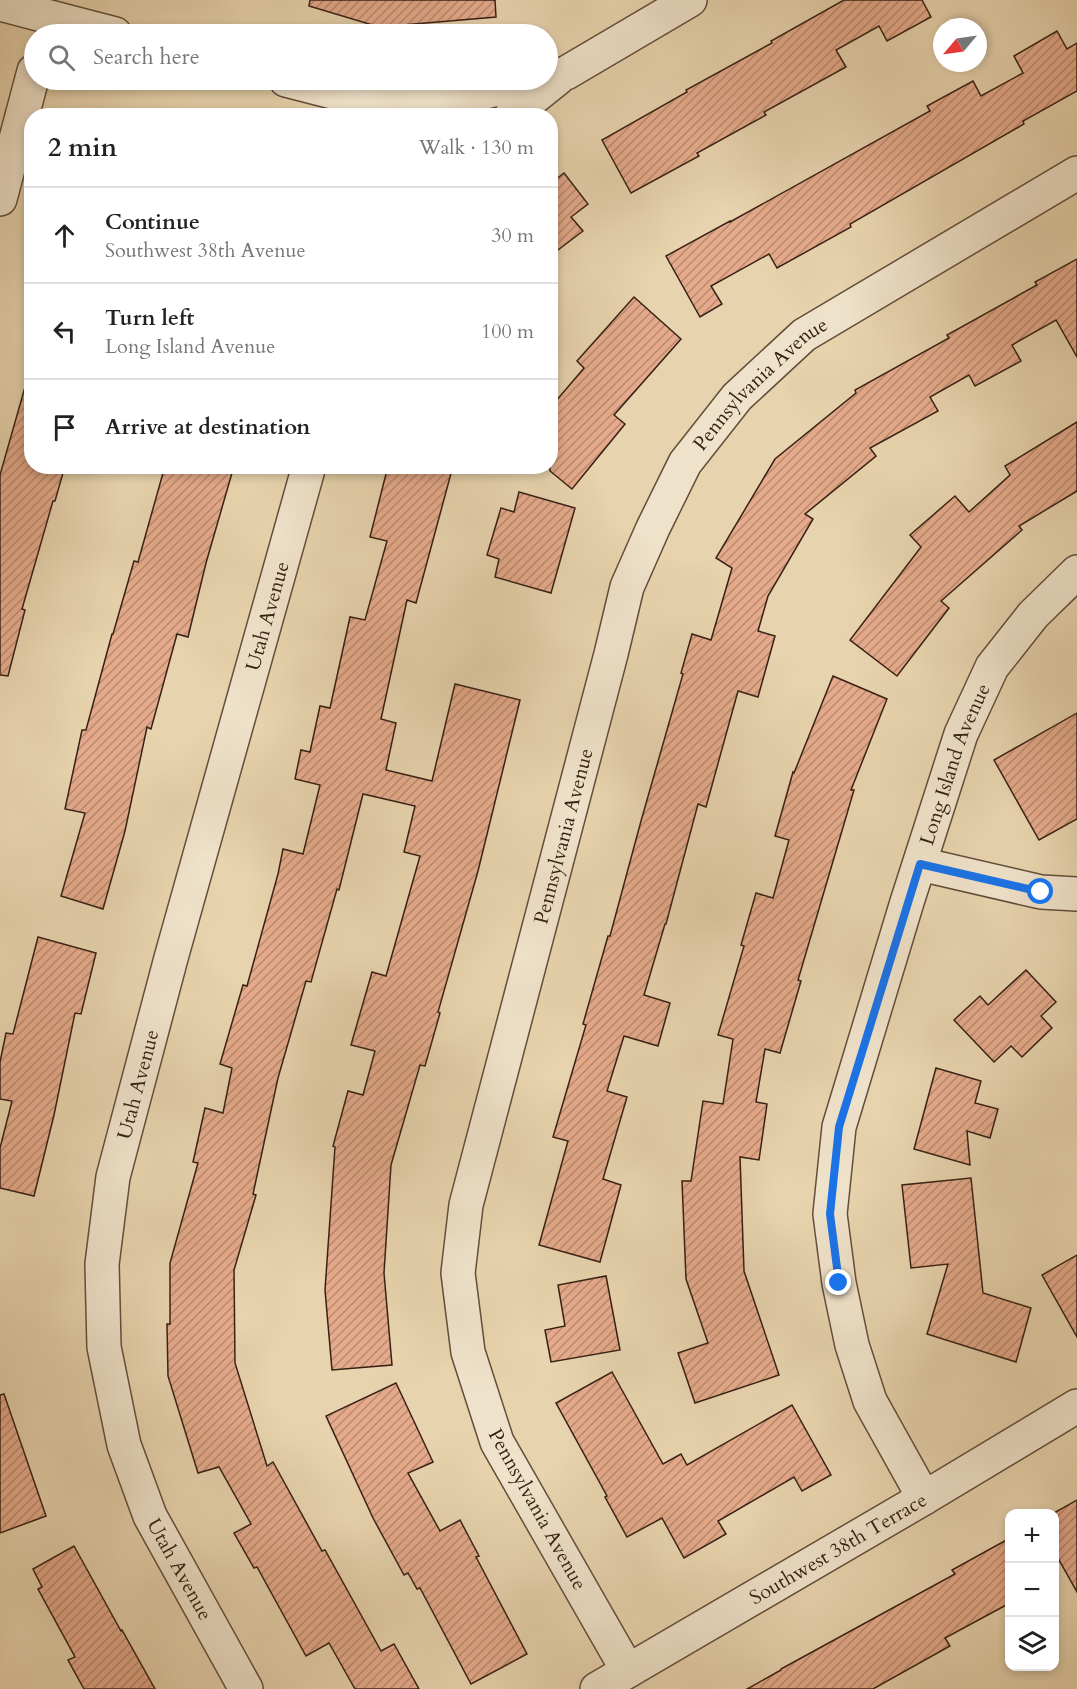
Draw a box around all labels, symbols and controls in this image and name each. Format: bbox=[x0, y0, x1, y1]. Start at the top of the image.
north arrow bbox=[933, 18, 987, 72]
search box bbox=[24, 24, 558, 90]
icon: search bbox=[45, 41, 78, 74]
text: Search here bbox=[93, 42, 200, 72]
text: 2 min bbox=[48, 130, 117, 165]
text: Walk · 130 m bbox=[419, 134, 534, 161]
text: Continue bbox=[105, 207, 200, 237]
icon: ahead bbox=[48, 219, 81, 252]
text: 30 m bbox=[491, 222, 534, 249]
text: Southwest 38th Avenue bbox=[105, 237, 306, 264]
text: Turn left bbox=[105, 303, 194, 333]
street label: Pennsylvania Avenue bbox=[687, 311, 833, 456]
icon: left bbox=[48, 315, 81, 348]
text: 100 m bbox=[481, 318, 534, 345]
text: Long Island Avenue bbox=[105, 333, 275, 360]
icon: arrive bbox=[48, 411, 81, 444]
text: Arrive at destination bbox=[105, 412, 310, 442]
street label: Utah Avenue bbox=[239, 558, 296, 674]
street label: Long Island Avenue bbox=[913, 679, 997, 849]
street label: Pennsylvania Avenue bbox=[528, 745, 600, 927]
route start bbox=[1027, 878, 1053, 904]
street label: Utah Avenue bbox=[111, 1027, 165, 1142]
route end bbox=[825, 1269, 851, 1295]
street label: Pennsylvania Avenue bbox=[482, 1424, 593, 1595]
street label: Southwest 38th Terrace bbox=[745, 1486, 932, 1611]
map controls bbox=[1005, 1509, 1059, 1671]
button: + bbox=[1005, 1509, 1059, 1563]
street label: Utah Avenue bbox=[140, 1514, 219, 1625]
button: − bbox=[1005, 1563, 1059, 1617]
button: layers bbox=[1005, 1617, 1059, 1671]

